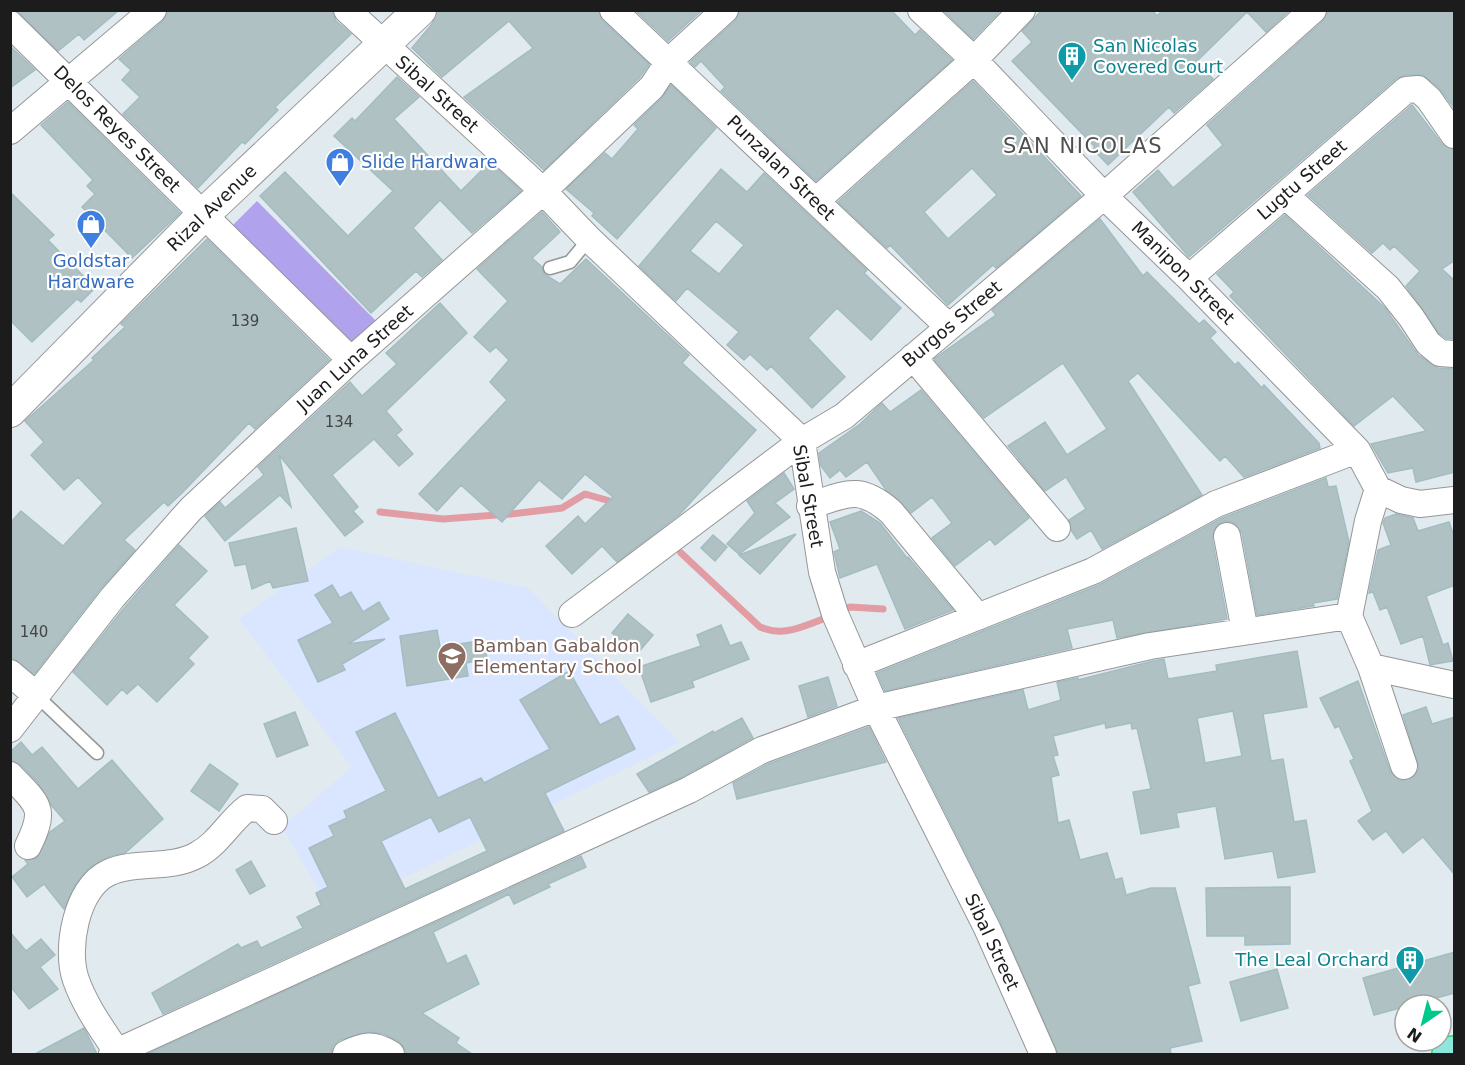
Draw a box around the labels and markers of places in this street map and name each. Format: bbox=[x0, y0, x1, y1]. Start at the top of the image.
place label: San Nicolas Covered Court bbox=[1093, 35, 1223, 77]
building icon: San Nicolas Covered Court bbox=[1056, 40, 1088, 82]
shop icon: Slide Hardware bbox=[324, 146, 356, 188]
place label: Slide Hardware bbox=[361, 151, 498, 172]
shop icon: Goldstar Hardware bbox=[75, 208, 107, 250]
place label: Goldstar Hardware bbox=[48, 250, 134, 292]
place label: Bamban Gabaldon Elementary School bbox=[473, 635, 642, 677]
school or university icon: Bamban Gabaldon Elementary School bbox=[436, 640, 468, 682]
building icon: The Leal Orchard bbox=[1394, 944, 1426, 986]
place label: The Leal Orchard bbox=[1234, 949, 1389, 970]

